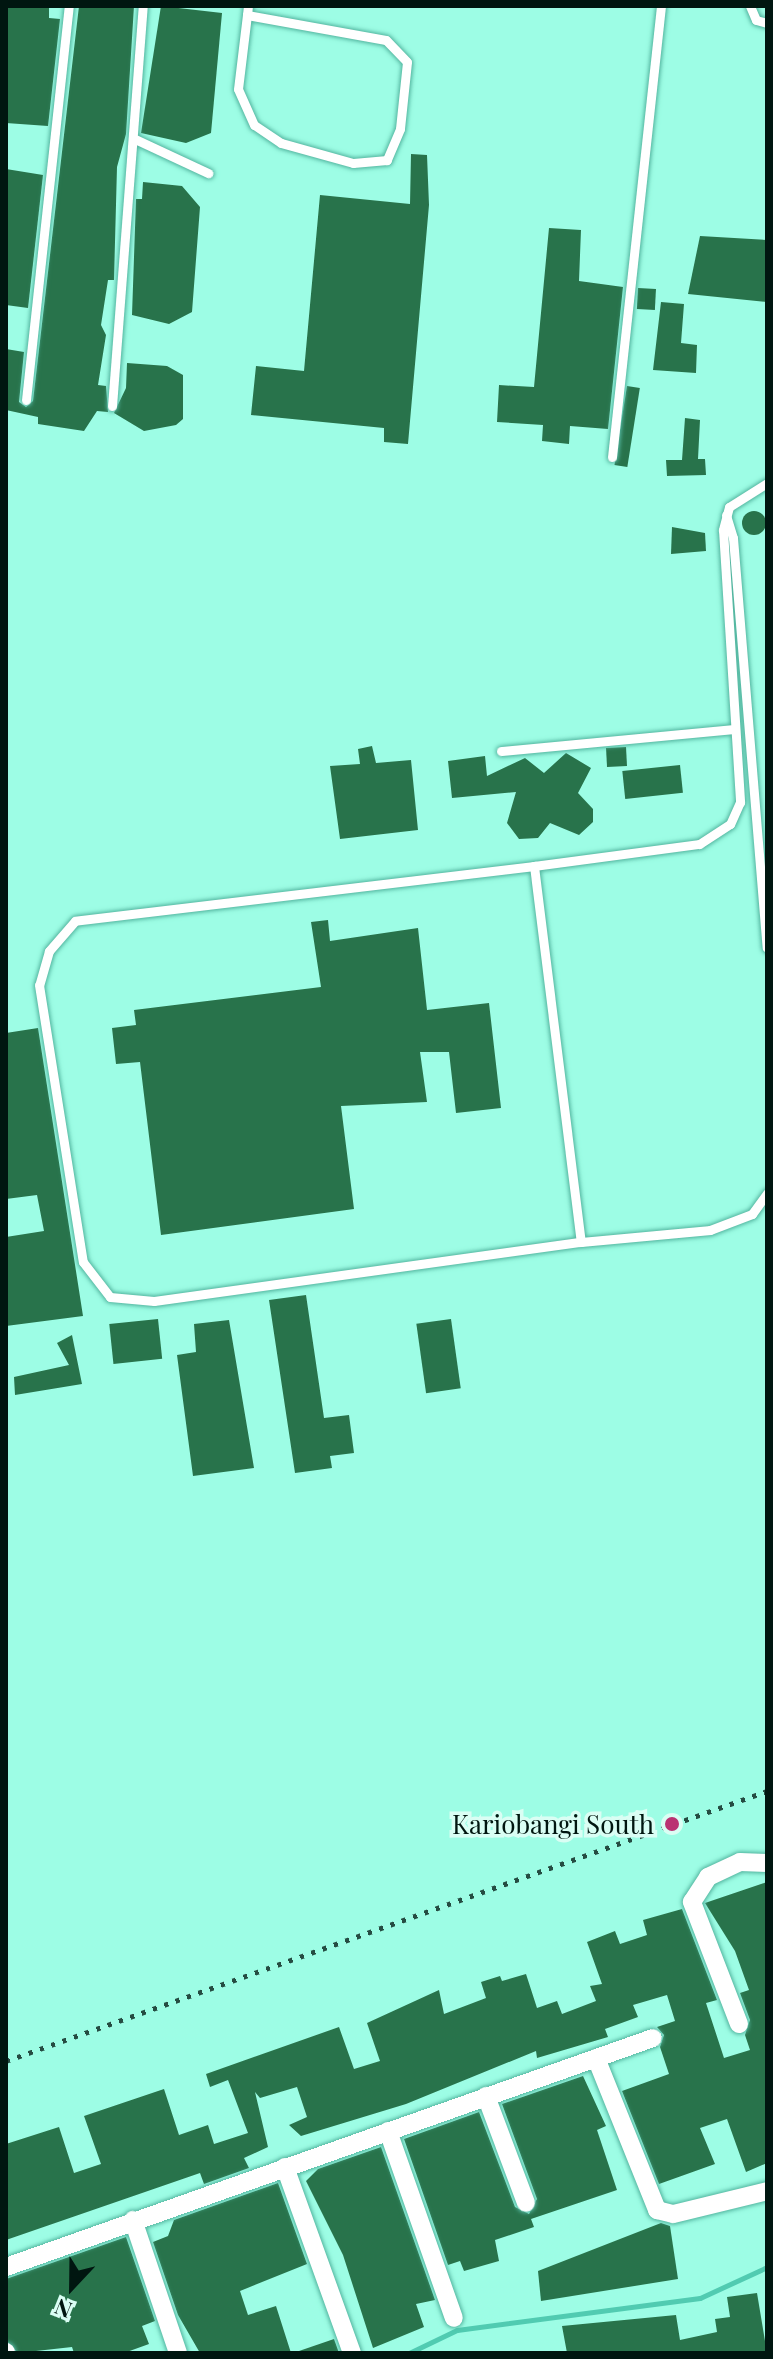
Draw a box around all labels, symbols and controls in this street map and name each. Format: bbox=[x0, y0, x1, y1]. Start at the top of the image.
place label: Kariobangi South bbox=[452, 1808, 654, 1840]
marker: Kariobangi South bbox=[661, 1813, 683, 1835]
north arrow bbox=[32, 2247, 112, 2327]
text: N bbox=[50, 2292, 76, 2326]

